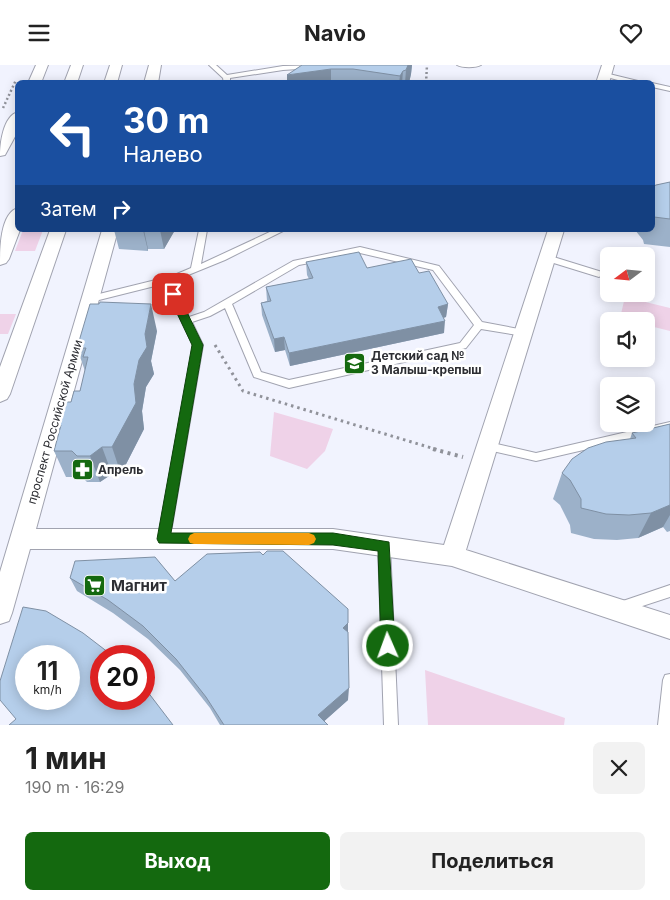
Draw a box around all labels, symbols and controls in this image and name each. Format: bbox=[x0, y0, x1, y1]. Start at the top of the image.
icon: menu bbox=[25, 19, 53, 47]
icon: heart bbox=[617, 19, 645, 47]
text: Navio bbox=[304, 20, 366, 46]
text: 30 m bbox=[123, 99, 209, 141]
icon: left bbox=[40, 100, 105, 165]
text: Налево bbox=[123, 141, 203, 167]
icon: right bbox=[107, 195, 135, 223]
text: Затем bbox=[40, 198, 97, 221]
north arrow bbox=[600, 247, 655, 303]
map controls bbox=[600, 247, 655, 432]
pin bbox=[152, 273, 194, 315]
icon: arrive bbox=[159, 280, 187, 308]
button: sound bbox=[600, 312, 655, 367]
street label: проспект Российской Армии bbox=[24, 338, 85, 506]
place label: Детский сад № 3 Малыш-крепыш bbox=[371, 348, 482, 377]
school or university icon: Детский сад № 3 Малыш-крепыш bbox=[343, 351, 367, 375]
button: layers bbox=[600, 377, 655, 432]
pharmacy icon: Апрель bbox=[70, 458, 94, 482]
place label: Апрель bbox=[98, 462, 143, 477]
supermarket icon: Магнит bbox=[83, 574, 107, 598]
place label: Магнит bbox=[111, 576, 167, 595]
position arrow bbox=[361, 619, 413, 671]
speed limit sign: 20 bbox=[90, 645, 155, 710]
text: 11 bbox=[37, 656, 58, 686]
text: km/h bbox=[33, 682, 62, 697]
text: 1 мин bbox=[25, 740, 107, 776]
button: close bbox=[593, 742, 645, 794]
text: 190 m · 16:29 bbox=[25, 777, 124, 797]
button: Выход bbox=[25, 832, 330, 890]
button: Поделиться bbox=[340, 832, 645, 890]

